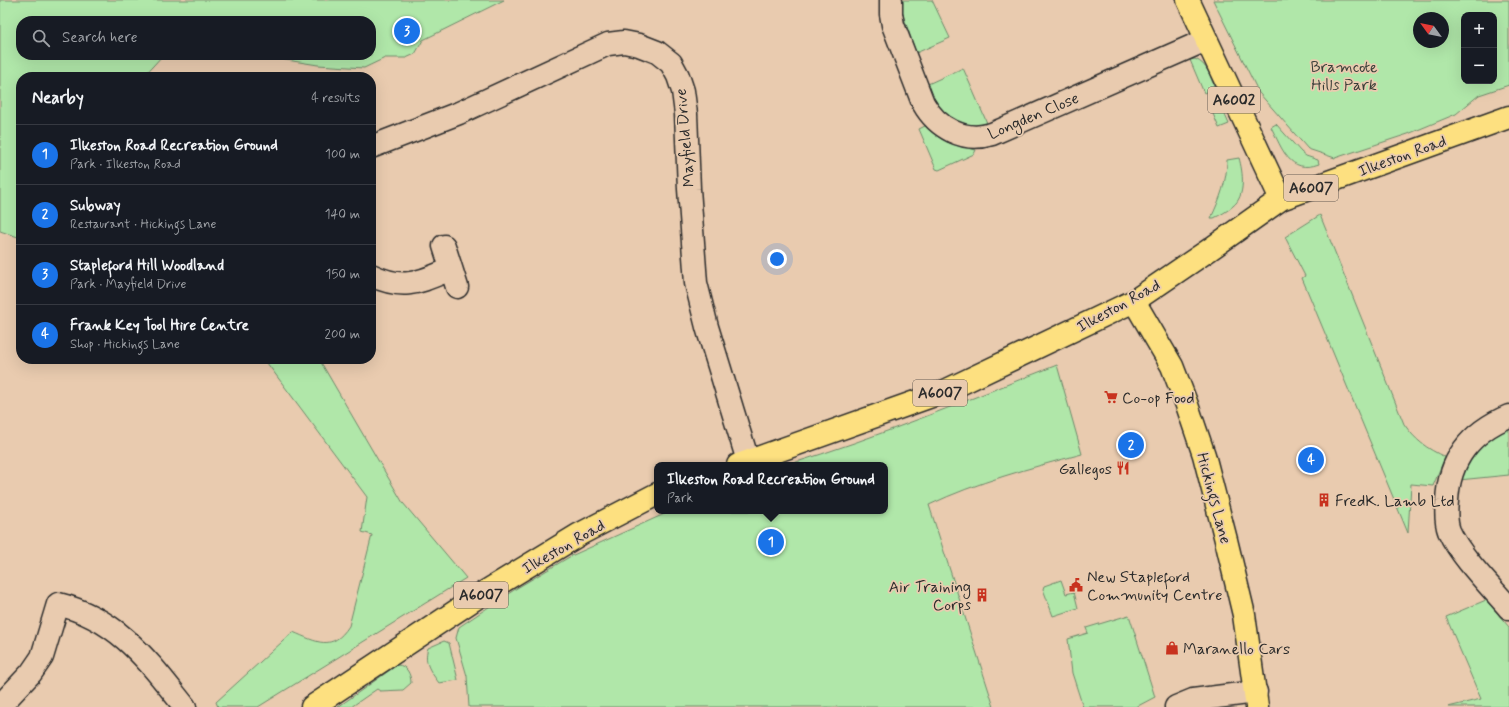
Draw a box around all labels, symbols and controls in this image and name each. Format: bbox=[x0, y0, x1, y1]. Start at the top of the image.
north arrow bbox=[1413, 12, 1449, 48]
map controls bbox=[1461, 12, 1497, 84]
button: + bbox=[1461, 12, 1497, 48]
search box bbox=[16, 16, 376, 60]
pin: 3 bbox=[394, 16, 420, 46]
icon: search bbox=[30, 27, 52, 49]
text: Search here bbox=[62, 28, 138, 48]
button: − bbox=[1461, 48, 1497, 84]
park label: Bramcote Hills Park bbox=[1310, 57, 1378, 96]
text: Nearby bbox=[32, 87, 84, 109]
road number: A6002 bbox=[1208, 87, 1260, 113]
street label: Mayfield Drive bbox=[671, 88, 700, 188]
street label: Longden Close bbox=[985, 88, 1083, 146]
text: 4 results bbox=[311, 90, 360, 107]
street label: Ilkeston Road bbox=[1356, 131, 1449, 182]
text: Ilkeston Road Recreation Ground bbox=[70, 136, 278, 156]
text: 1 bbox=[42, 146, 48, 163]
text: 100 m bbox=[325, 146, 360, 163]
text: Park · Ilkeston Road bbox=[70, 156, 181, 173]
road number: A6007 bbox=[1284, 175, 1338, 201]
text: Subway bbox=[70, 196, 121, 216]
text: 2 bbox=[42, 206, 48, 223]
text: 140 m bbox=[325, 206, 360, 223]
text: Restaurant · Hickings Lane bbox=[70, 216, 216, 233]
your location bbox=[767, 249, 787, 269]
text: Stapleford Hill Woodland bbox=[70, 256, 224, 276]
text: 3 bbox=[42, 266, 48, 283]
text: 150 m bbox=[326, 266, 360, 283]
street label: Ilkeston Road bbox=[1073, 275, 1164, 338]
text: Park · Mayfield Drive bbox=[70, 276, 186, 293]
text: Frank Key Tool Hire Centre bbox=[70, 316, 249, 336]
text: 4 bbox=[41, 326, 49, 343]
text: 200 m bbox=[325, 326, 360, 343]
text: Shop · Hickings Lane bbox=[70, 336, 180, 353]
road number: A6007 bbox=[913, 380, 967, 406]
place label: Co-op Food bbox=[1122, 388, 1195, 409]
supermarket icon: Co-op Food bbox=[1103, 389, 1119, 405]
pin: 2 bbox=[1118, 430, 1144, 460]
pin: 4 bbox=[1298, 445, 1324, 475]
street label: Hickings Lane bbox=[1190, 450, 1236, 547]
place label: Gallegos bbox=[1059, 459, 1112, 480]
restaurant icon: Gallegos bbox=[1115, 460, 1131, 476]
popup bbox=[654, 462, 888, 514]
text: Ilkeston Road Recreation Ground bbox=[667, 470, 875, 490]
text: Park bbox=[667, 490, 693, 507]
place label: FredK. Lamb Ltd bbox=[1335, 491, 1455, 512]
building icon: FredK. Lamb Ltd bbox=[1316, 492, 1332, 508]
street label: Ilkeston Road bbox=[519, 515, 609, 579]
pin: 1 bbox=[758, 527, 784, 557]
place label: New Stapleford Community Centre bbox=[1087, 567, 1222, 606]
place label: Air Training Corps bbox=[889, 577, 971, 616]
public building icon: New Stapleford Community Centre bbox=[1068, 577, 1084, 593]
road number: A6007 bbox=[454, 582, 508, 608]
building icon: Air Training Corps bbox=[974, 587, 990, 603]
place label: Maranello Cars bbox=[1183, 639, 1290, 660]
shop icon: Maranello Cars bbox=[1164, 640, 1180, 656]

